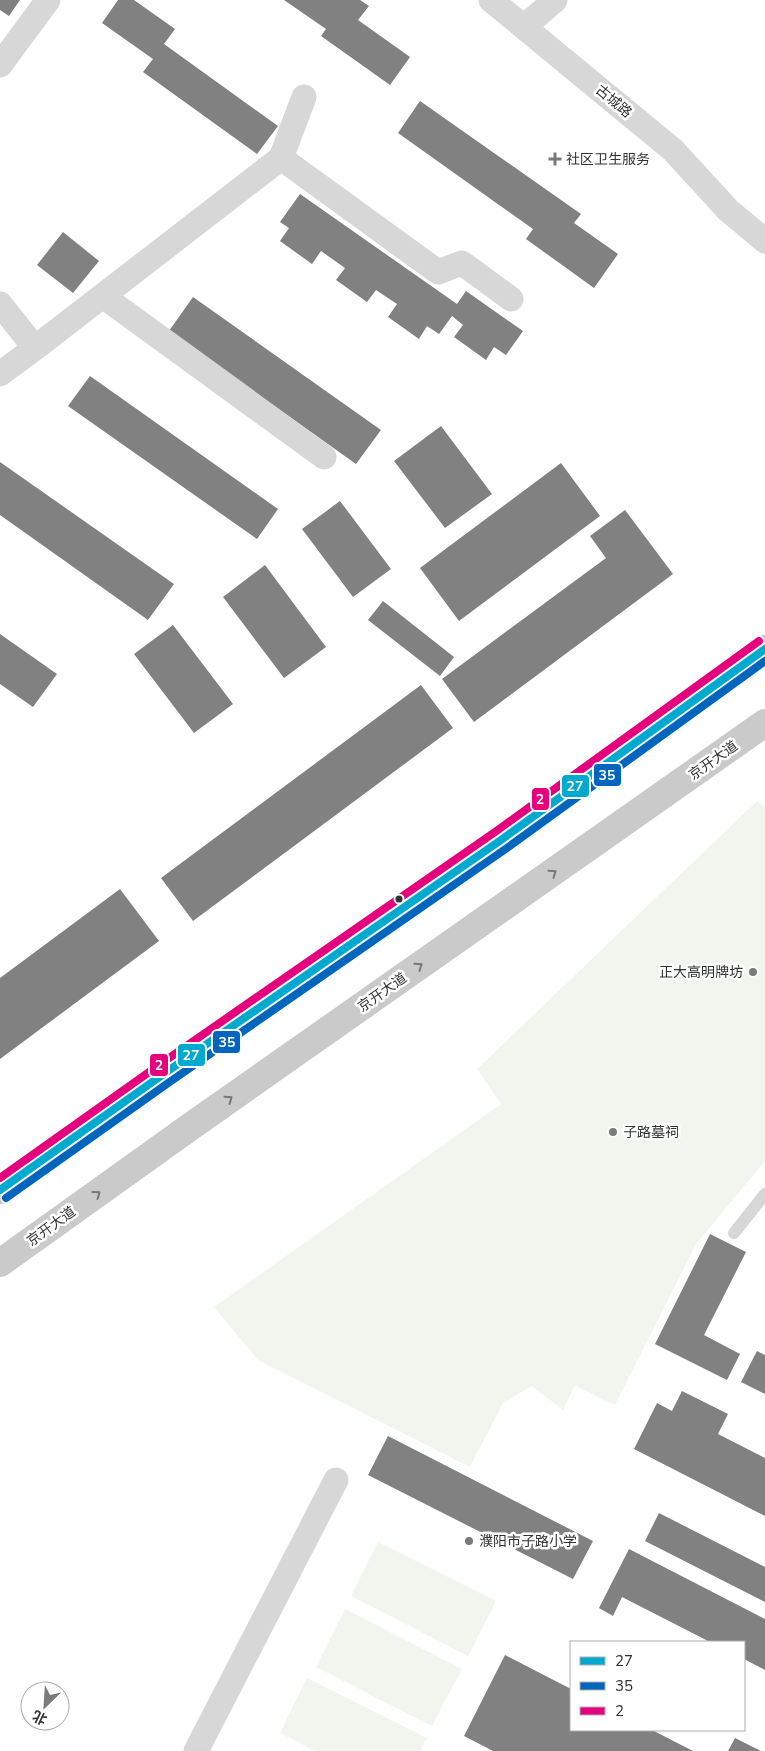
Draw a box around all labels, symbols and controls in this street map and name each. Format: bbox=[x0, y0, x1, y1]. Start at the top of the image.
street label: 古城路 bbox=[591, 81, 636, 122]
place label: 社区卫生服务 bbox=[566, 150, 650, 169]
marker: 社区卫生服务 bbox=[548, 152, 562, 166]
street label: 京开大道 bbox=[685, 737, 742, 784]
line badge: 35 bbox=[593, 763, 622, 787]
text: 35 bbox=[599, 766, 615, 785]
line badge: 27 bbox=[561, 774, 590, 798]
text: 27 bbox=[567, 777, 583, 796]
line badge: 2 bbox=[531, 787, 550, 811]
text: 2 bbox=[536, 790, 544, 809]
one-way arrow bbox=[547, 870, 556, 879]
unlabelled marker bbox=[394, 894, 404, 904]
one-way arrow bbox=[414, 963, 423, 972]
place label: 正大高明牌坊 bbox=[659, 963, 743, 982]
marker: 正大高明牌坊 bbox=[747, 966, 759, 978]
street label: 京开大道 bbox=[354, 969, 411, 1016]
line badge: 35 bbox=[212, 1030, 241, 1054]
text: 35 bbox=[219, 1033, 235, 1052]
line badge: 27 bbox=[177, 1043, 206, 1067]
text: 27 bbox=[183, 1046, 199, 1065]
line badge: 2 bbox=[149, 1053, 169, 1077]
text: 2 bbox=[155, 1056, 163, 1075]
one-way arrow bbox=[223, 1096, 233, 1105]
place label: 子路墓祠 bbox=[623, 1123, 679, 1142]
marker: 子路墓祠 bbox=[607, 1126, 619, 1138]
one-way arrow bbox=[91, 1191, 100, 1200]
street label: 京开大道 bbox=[23, 1202, 80, 1251]
place label: 濮阳市子路小学 bbox=[479, 1532, 577, 1551]
marker: 濮阳市子路小学 bbox=[463, 1535, 475, 1547]
legend bbox=[570, 1641, 745, 1731]
text: 27 bbox=[615, 1651, 633, 1671]
text: 35 bbox=[615, 1676, 633, 1696]
north arrow bbox=[20, 1681, 70, 1731]
text: 2 bbox=[615, 1701, 624, 1721]
text: 北 bbox=[29, 1706, 50, 1729]

